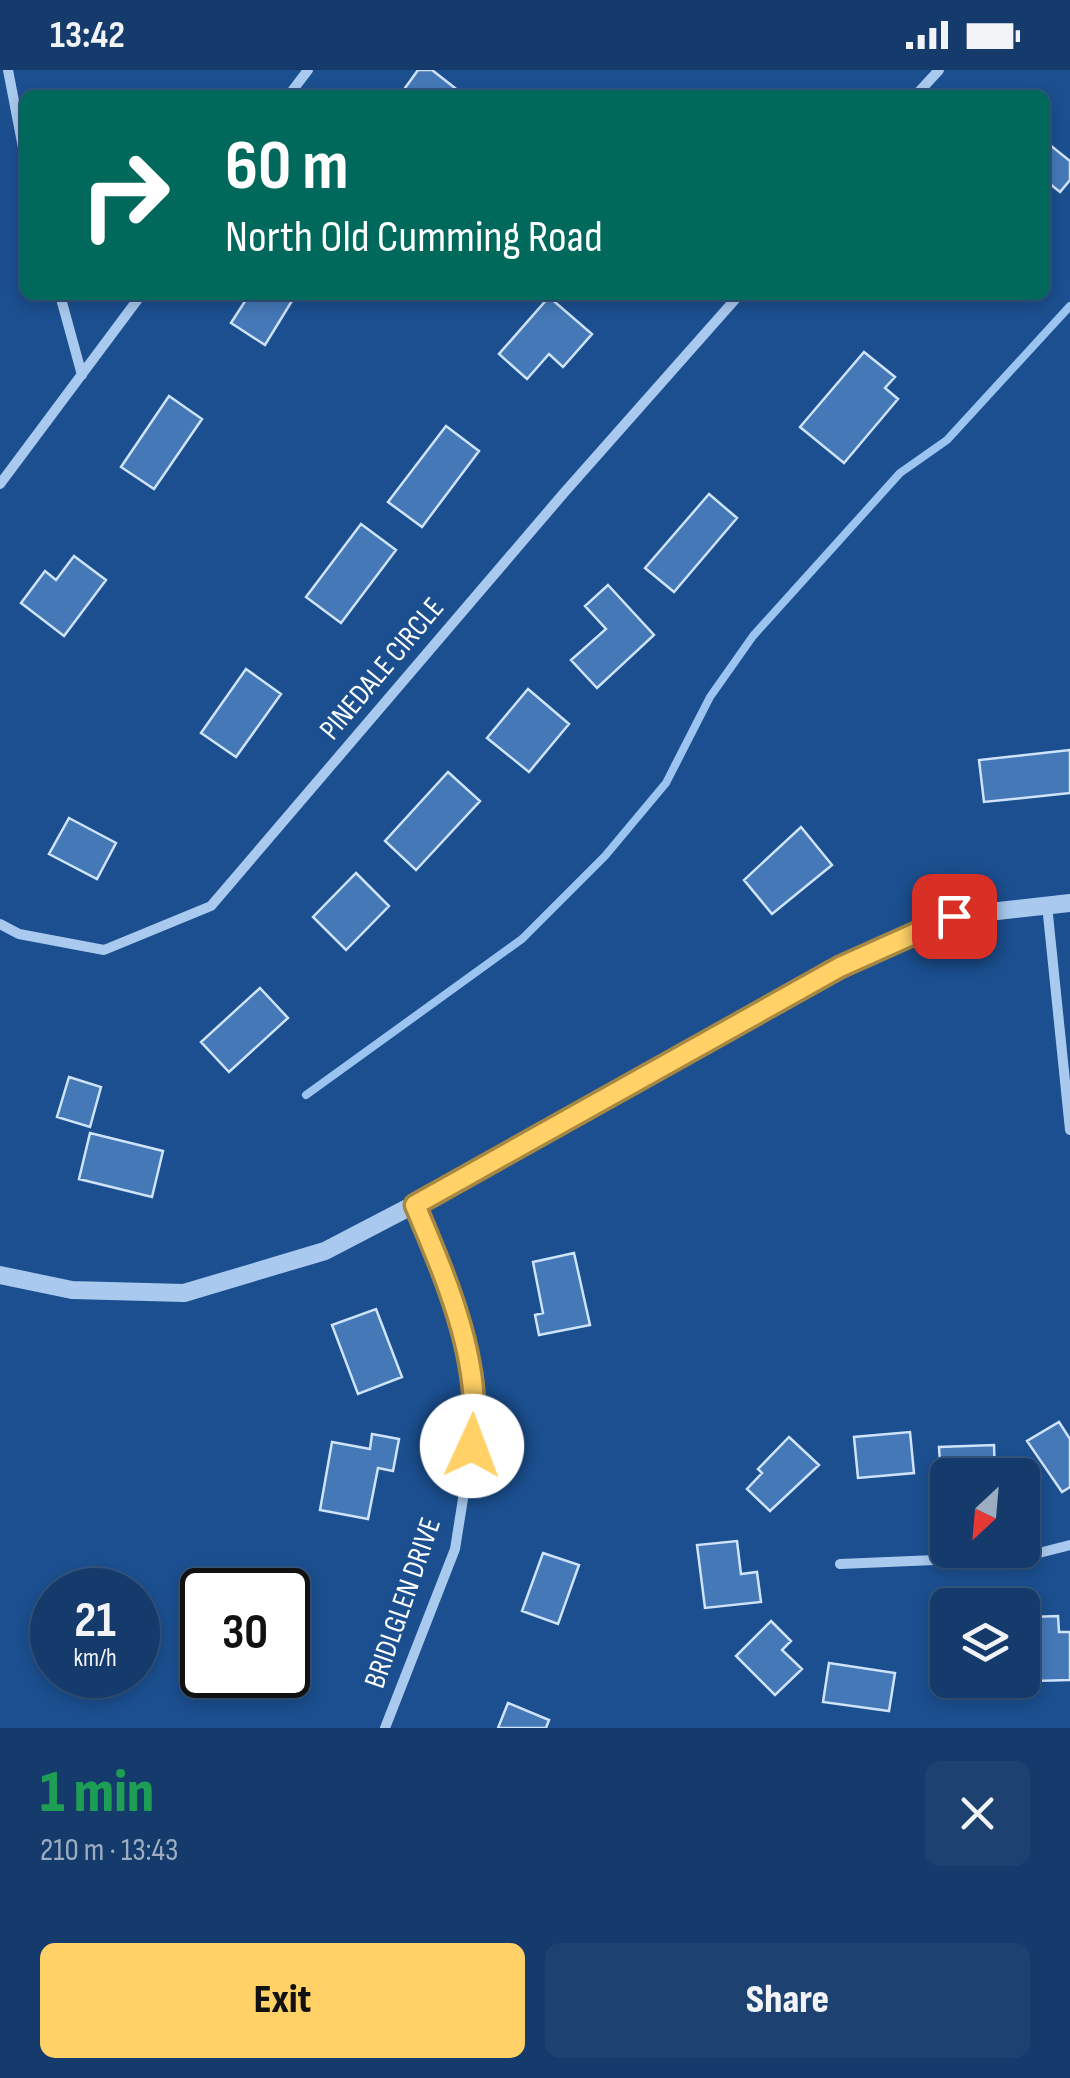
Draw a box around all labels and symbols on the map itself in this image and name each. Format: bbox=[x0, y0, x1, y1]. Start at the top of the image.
street label: PINEDALE CIRCLE bbox=[312, 591, 452, 747]
pin bbox=[912, 874, 997, 959]
position arrow bbox=[420, 1394, 524, 1498]
north arrow bbox=[930, 1458, 1040, 1568]
street label: BRIDLGLEN DRIVE bbox=[357, 1513, 449, 1693]
speed limit sign: 30 bbox=[180, 1568, 310, 1698]

